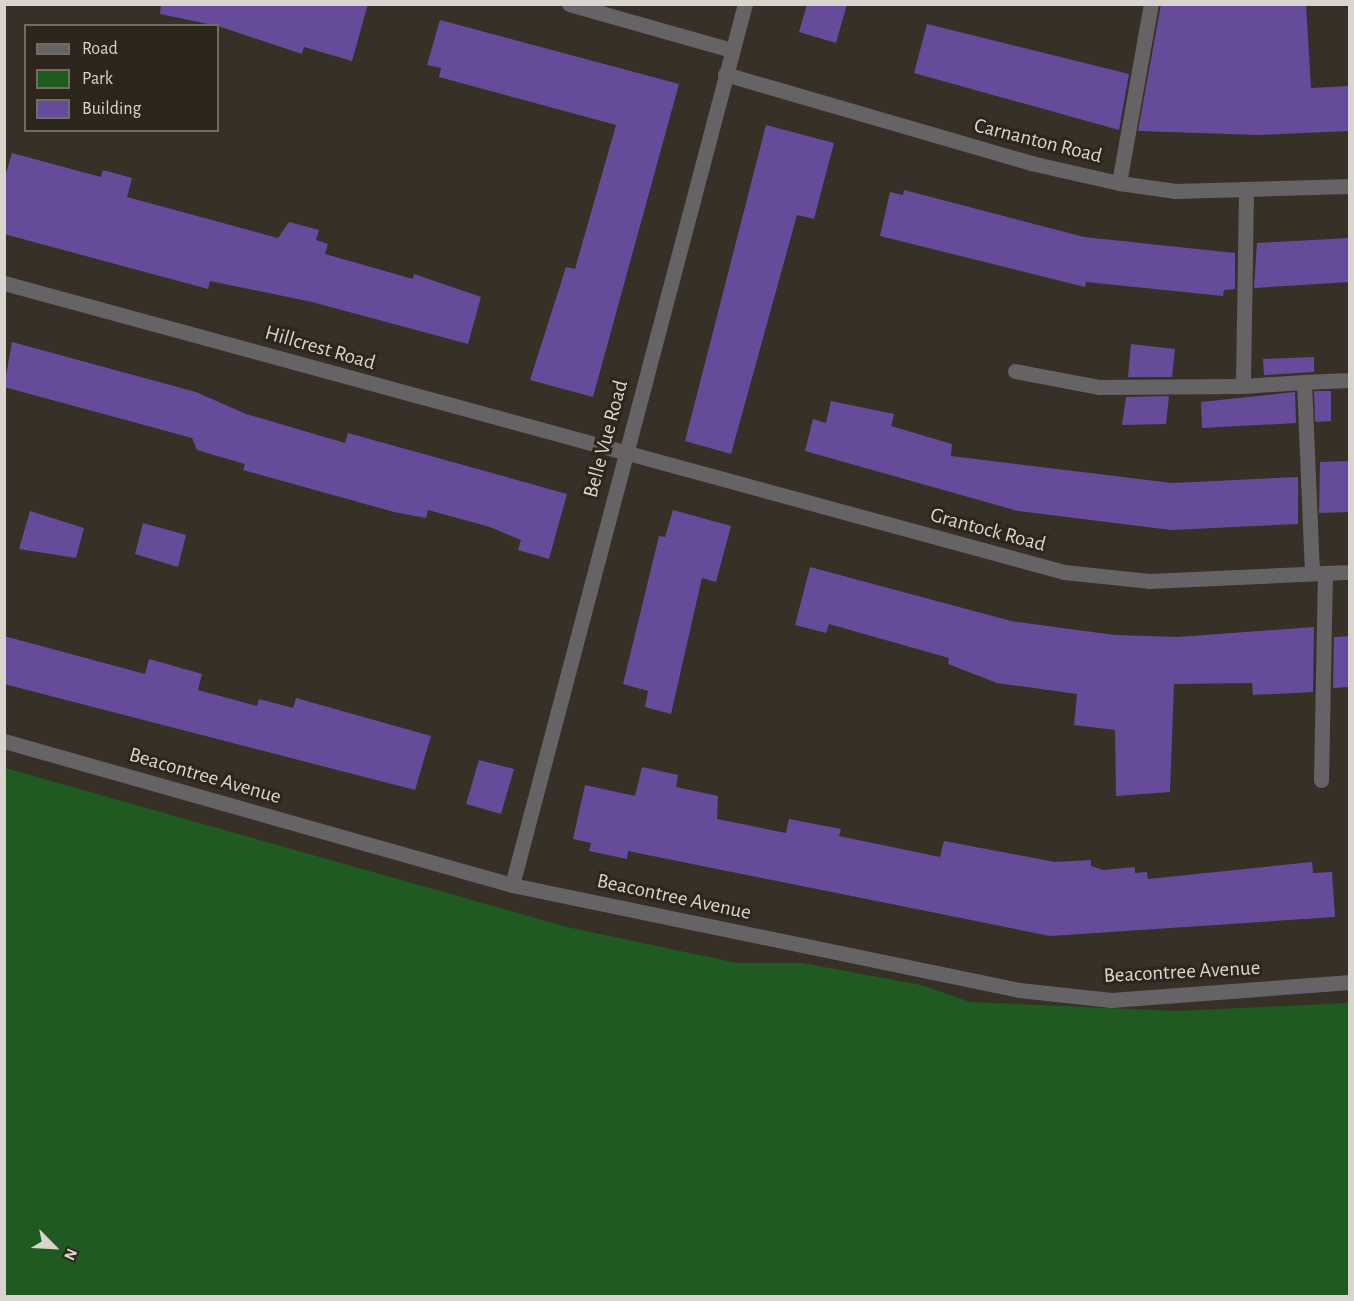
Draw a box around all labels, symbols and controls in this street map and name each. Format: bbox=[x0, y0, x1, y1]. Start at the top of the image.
legend bbox=[24, 24, 219, 132]
text: Road bbox=[82, 40, 118, 58]
text: Park bbox=[82, 70, 113, 88]
text: Building bbox=[82, 100, 141, 118]
street label: Carnanton Road bbox=[971, 113, 1105, 169]
street label: Hillcrest Road bbox=[262, 320, 378, 376]
street label: Belle Vue Road bbox=[578, 377, 634, 501]
street label: Grantock Road bbox=[927, 502, 1049, 558]
street label: Beacontree Avenue bbox=[126, 742, 284, 810]
street label: Beacontree Avenue bbox=[595, 868, 753, 926]
street label: Beacontree Avenue bbox=[1103, 955, 1261, 989]
north arrow bbox=[24, 1217, 84, 1277]
text: N bbox=[61, 1246, 80, 1263]

